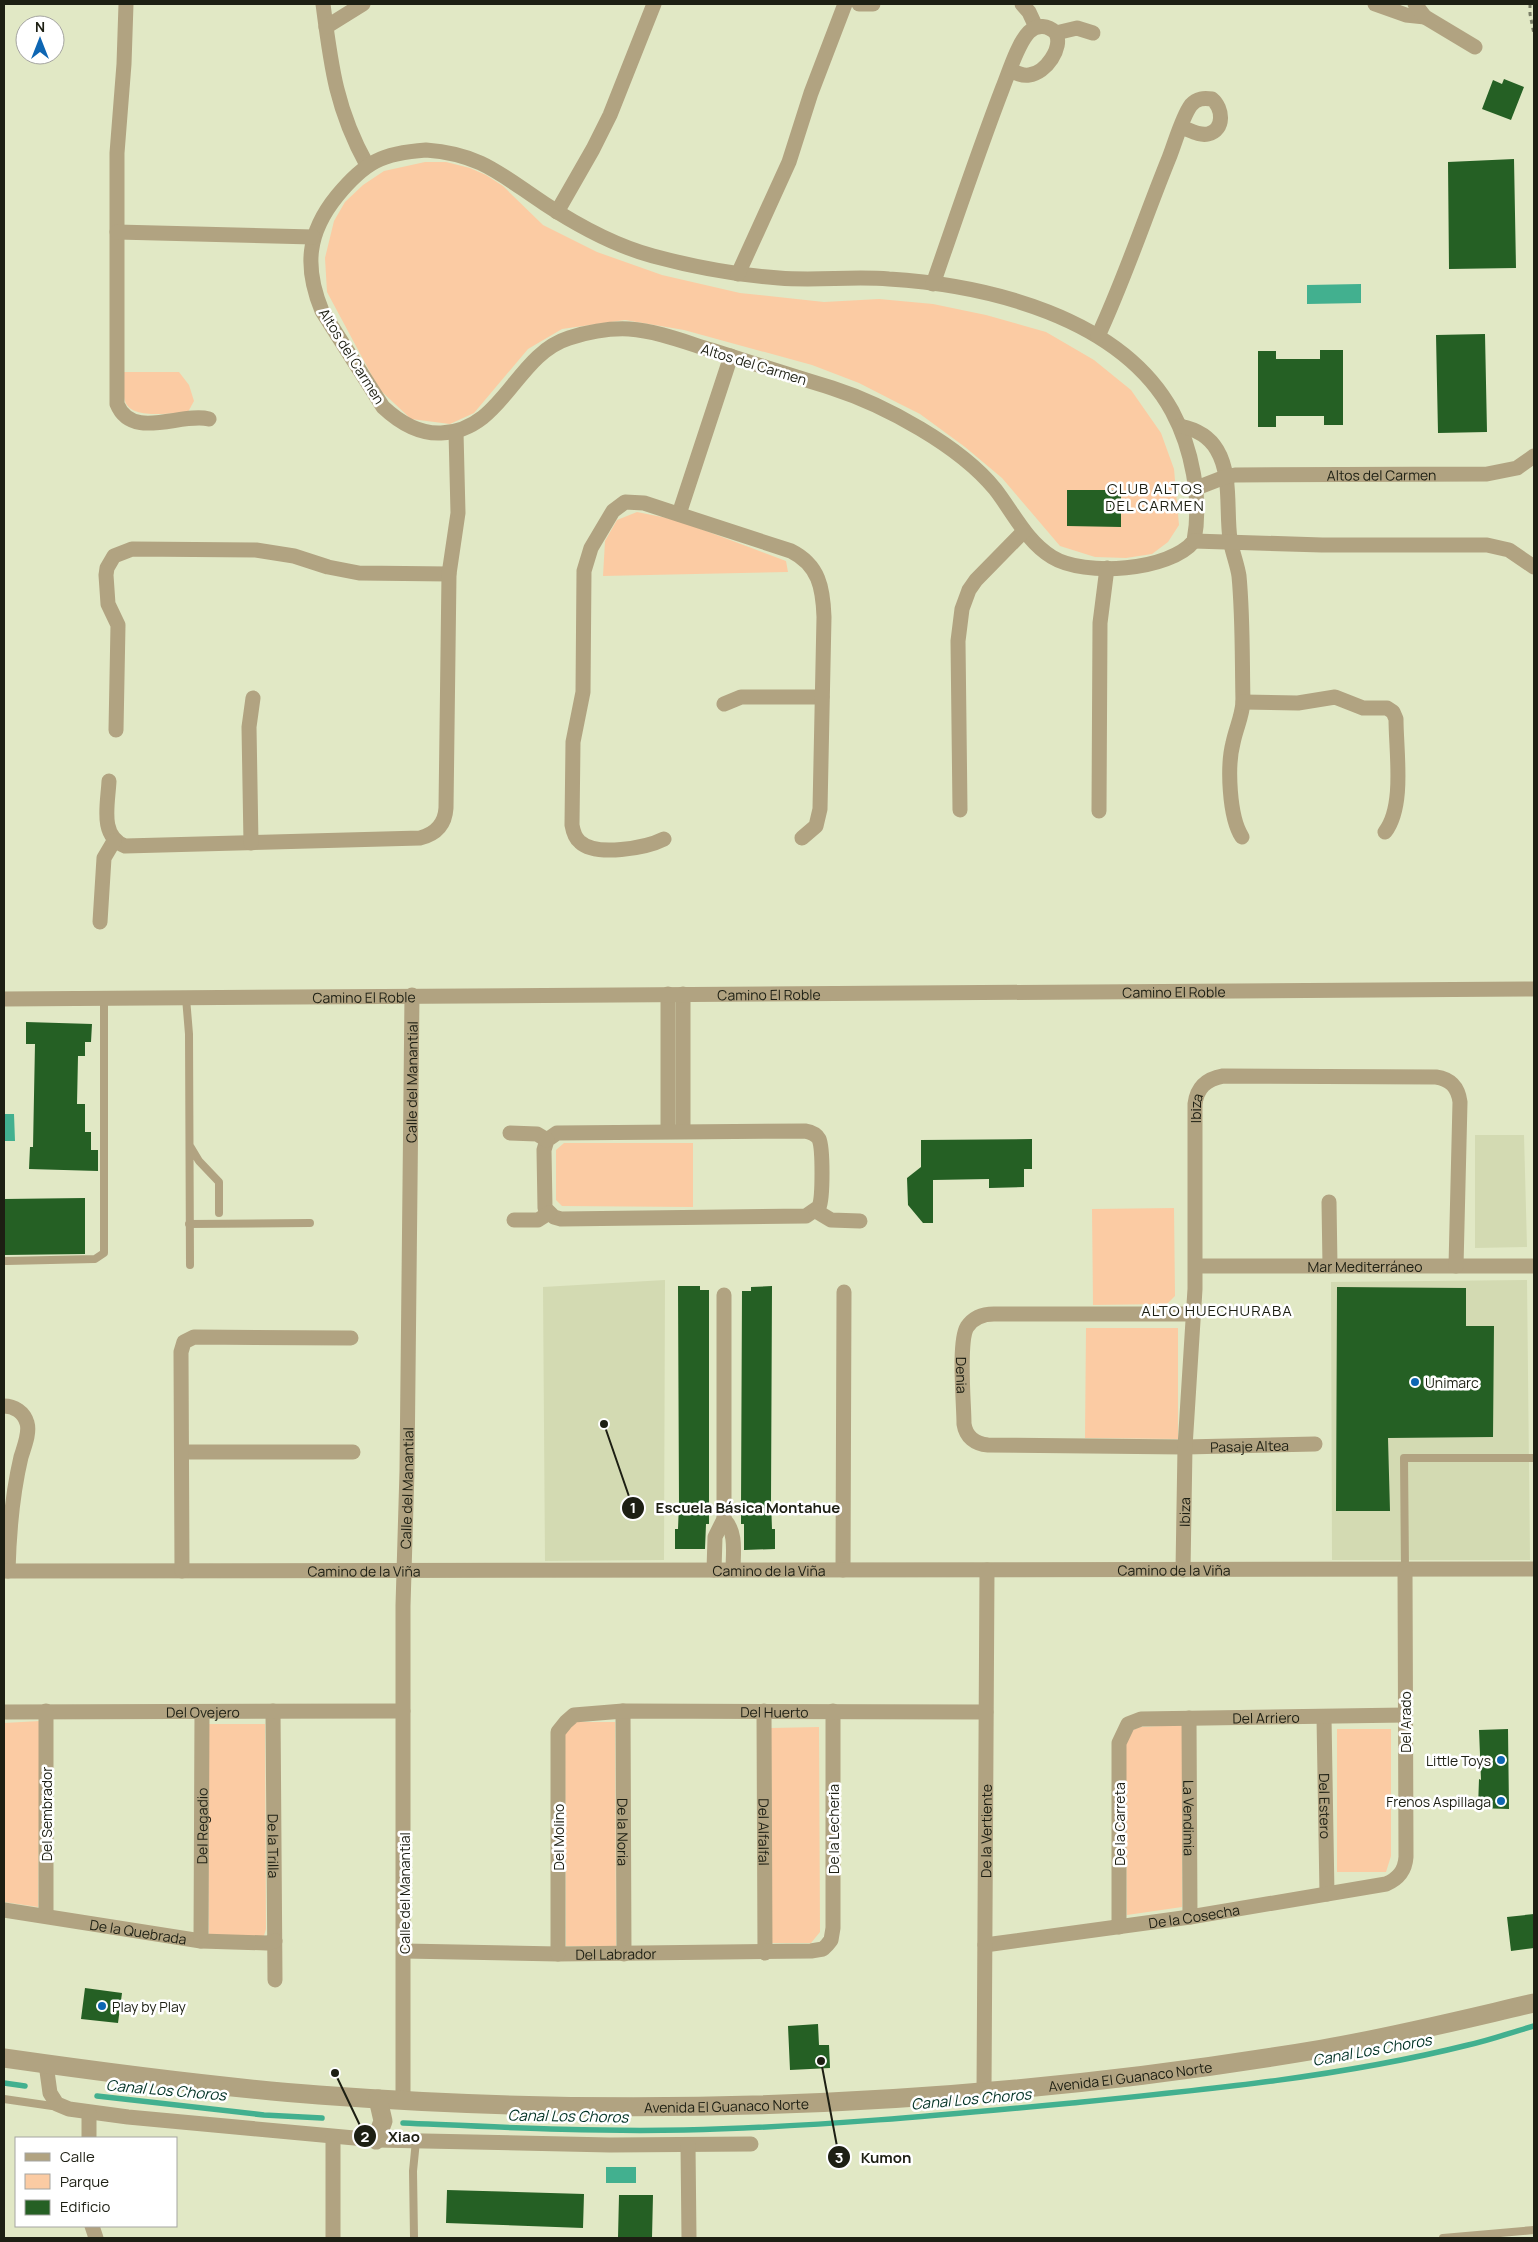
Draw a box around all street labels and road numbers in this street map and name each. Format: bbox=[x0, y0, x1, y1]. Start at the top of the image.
street label: Altos del Carmen bbox=[315, 305, 389, 407]
street label: Altos del Carmen bbox=[699, 339, 809, 389]
street label: Altos del Carmen bbox=[1327, 465, 1436, 484]
street label: Camino El Roble bbox=[1122, 982, 1226, 1001]
street label: Camino El Roble bbox=[717, 984, 821, 1004]
street label: Camino El Roble bbox=[312, 987, 416, 1006]
street label: Calle del Manantial bbox=[401, 1021, 421, 1143]
street label: Ibiza bbox=[1186, 1091, 1207, 1123]
street label: Mar Mediterráneo bbox=[1308, 1257, 1422, 1276]
street label: Denia bbox=[953, 1357, 972, 1394]
street label: Calle del Manantial bbox=[395, 1427, 417, 1549]
street label: Pasaje Altea bbox=[1210, 1435, 1289, 1456]
street label: Ibiza bbox=[1174, 1497, 1194, 1527]
street label: Camino de la Viña bbox=[712, 1560, 826, 1580]
street label: Camino de la Viña bbox=[1117, 1560, 1231, 1579]
street label: Camino de la Viña bbox=[307, 1561, 421, 1580]
street label: Del Arado bbox=[1396, 1691, 1415, 1753]
street label: Del Ovejero bbox=[166, 1702, 240, 1721]
street label: Del Huerto bbox=[740, 1702, 809, 1721]
street label: Del Arriero bbox=[1232, 1707, 1300, 1727]
street label: Del Sembrador bbox=[37, 1767, 56, 1861]
street label: Del Estero bbox=[1315, 1773, 1336, 1839]
street label: La Vendimia bbox=[1180, 1780, 1199, 1856]
street label: De la Carreta bbox=[1110, 1782, 1129, 1866]
street label: De la Lecheria bbox=[824, 1784, 843, 1874]
street label: De la Vertiente bbox=[976, 1784, 995, 1878]
street label: Del Regadio bbox=[192, 1788, 211, 1864]
street label: De la Noria bbox=[614, 1798, 633, 1866]
street label: Del Alfalfal bbox=[755, 1798, 774, 1866]
street label: Del Molino bbox=[549, 1804, 568, 1870]
street label: De la Trilla bbox=[264, 1814, 284, 1878]
street label: Calle del Manantial bbox=[395, 1832, 414, 1954]
street label: De la Cosecha bbox=[1147, 1899, 1241, 1932]
street label: De la Quebrada bbox=[89, 1914, 188, 1948]
street label: Del Labrador bbox=[575, 1943, 657, 1963]
street label: Avenida El Guanaco Norte bbox=[1047, 2057, 1213, 2095]
street label: Avenida El Guanaco Norte bbox=[644, 2093, 809, 2116]

